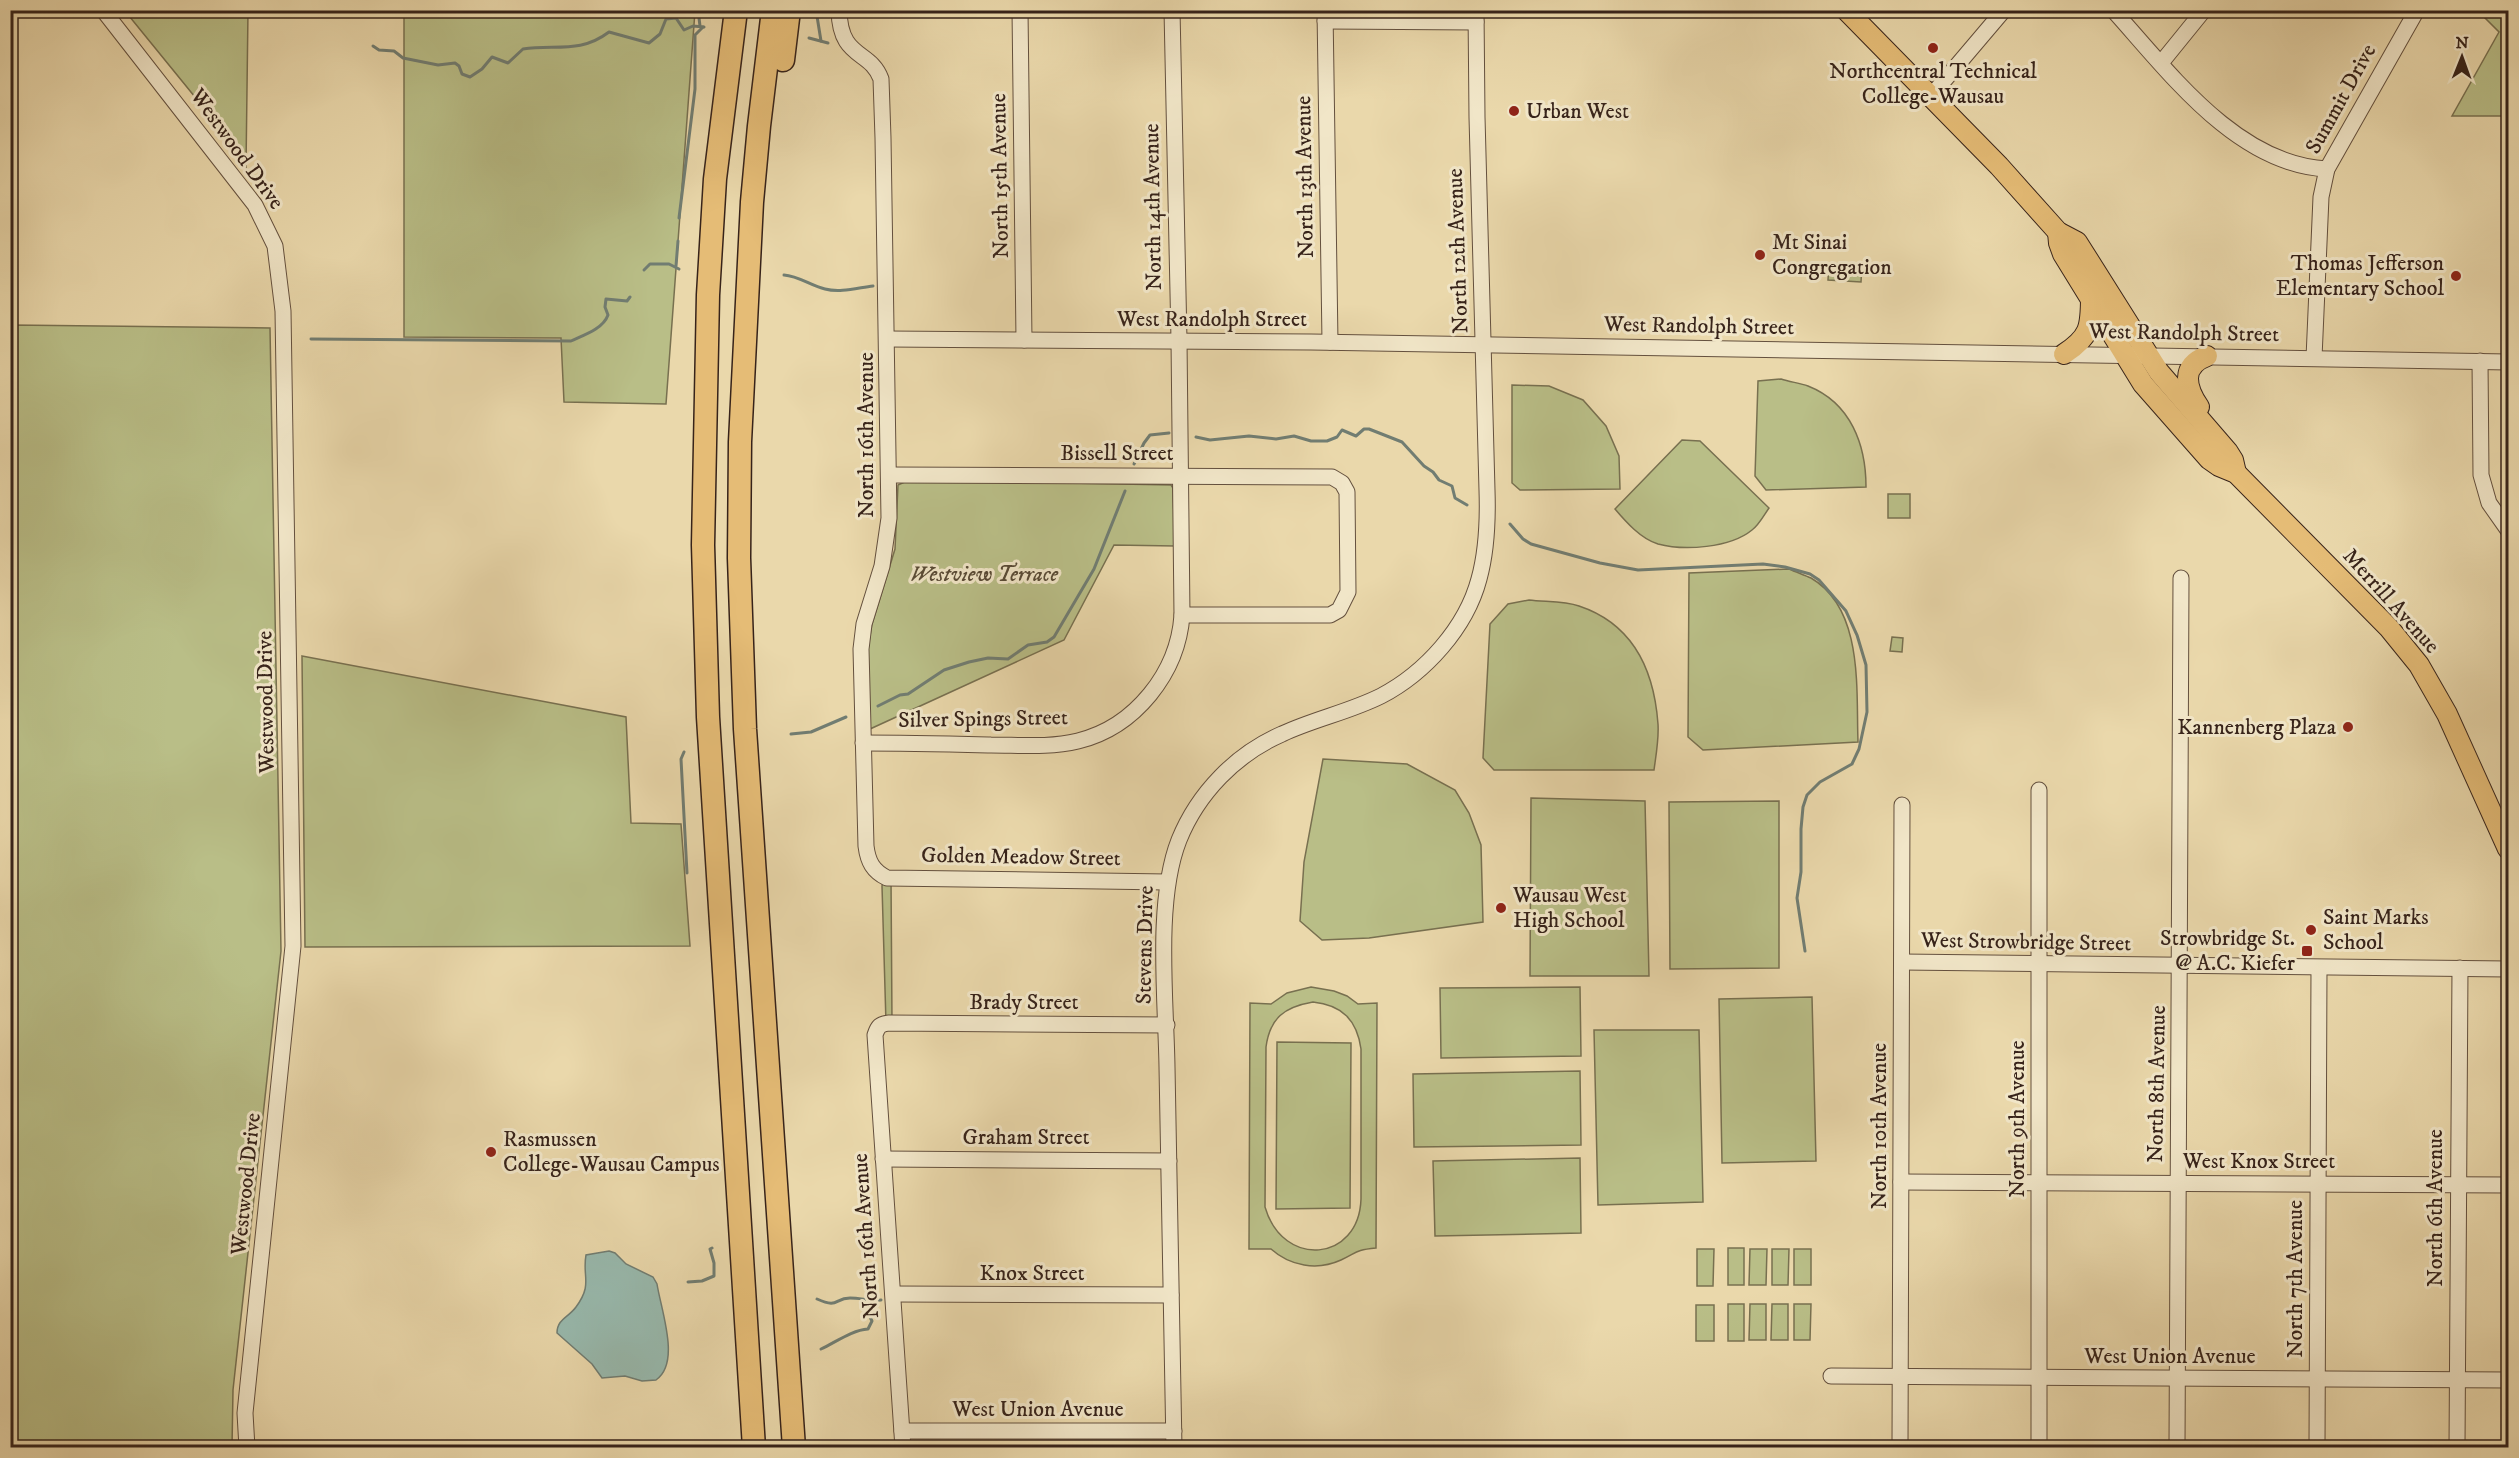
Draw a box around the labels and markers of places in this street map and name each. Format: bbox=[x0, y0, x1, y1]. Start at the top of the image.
marker: Northcentral Technical College-Wausau bbox=[1926, 41, 1940, 55]
place label: Northcentral Technical College-Wausau bbox=[1829, 58, 2037, 110]
place label: Urban West bbox=[1526, 98, 1629, 125]
marker: Urban West bbox=[1507, 104, 1521, 118]
place label: Mt Sinai Congregation bbox=[1772, 229, 1892, 281]
marker: Mt Sinai Congregation bbox=[1753, 248, 1767, 262]
place label: Thomas Jefferson Elementary School bbox=[2276, 250, 2444, 302]
marker: Thomas Jefferson Elementary School bbox=[2449, 269, 2463, 283]
place label: Kannenberg Plaza bbox=[2177, 714, 2337, 741]
marker: Kannenberg Plaza bbox=[2341, 720, 2355, 734]
place label: Wausau West High School bbox=[1512, 882, 1626, 934]
marker: Wausau West High School bbox=[1494, 901, 1508, 915]
place label: Saint Marks School bbox=[2323, 904, 2428, 956]
marker: Saint Marks School bbox=[2304, 923, 2318, 937]
place label: Strowbridge St. @ A.C. Kiefer bbox=[2160, 925, 2296, 977]
marker: Strowbridge St. @ A.C. Kiefer bbox=[2300, 944, 2314, 958]
place label: Rasmussen College-Wausau Campus bbox=[503, 1126, 720, 1178]
marker: Rasmussen College-Wausau Campus bbox=[484, 1145, 498, 1159]

